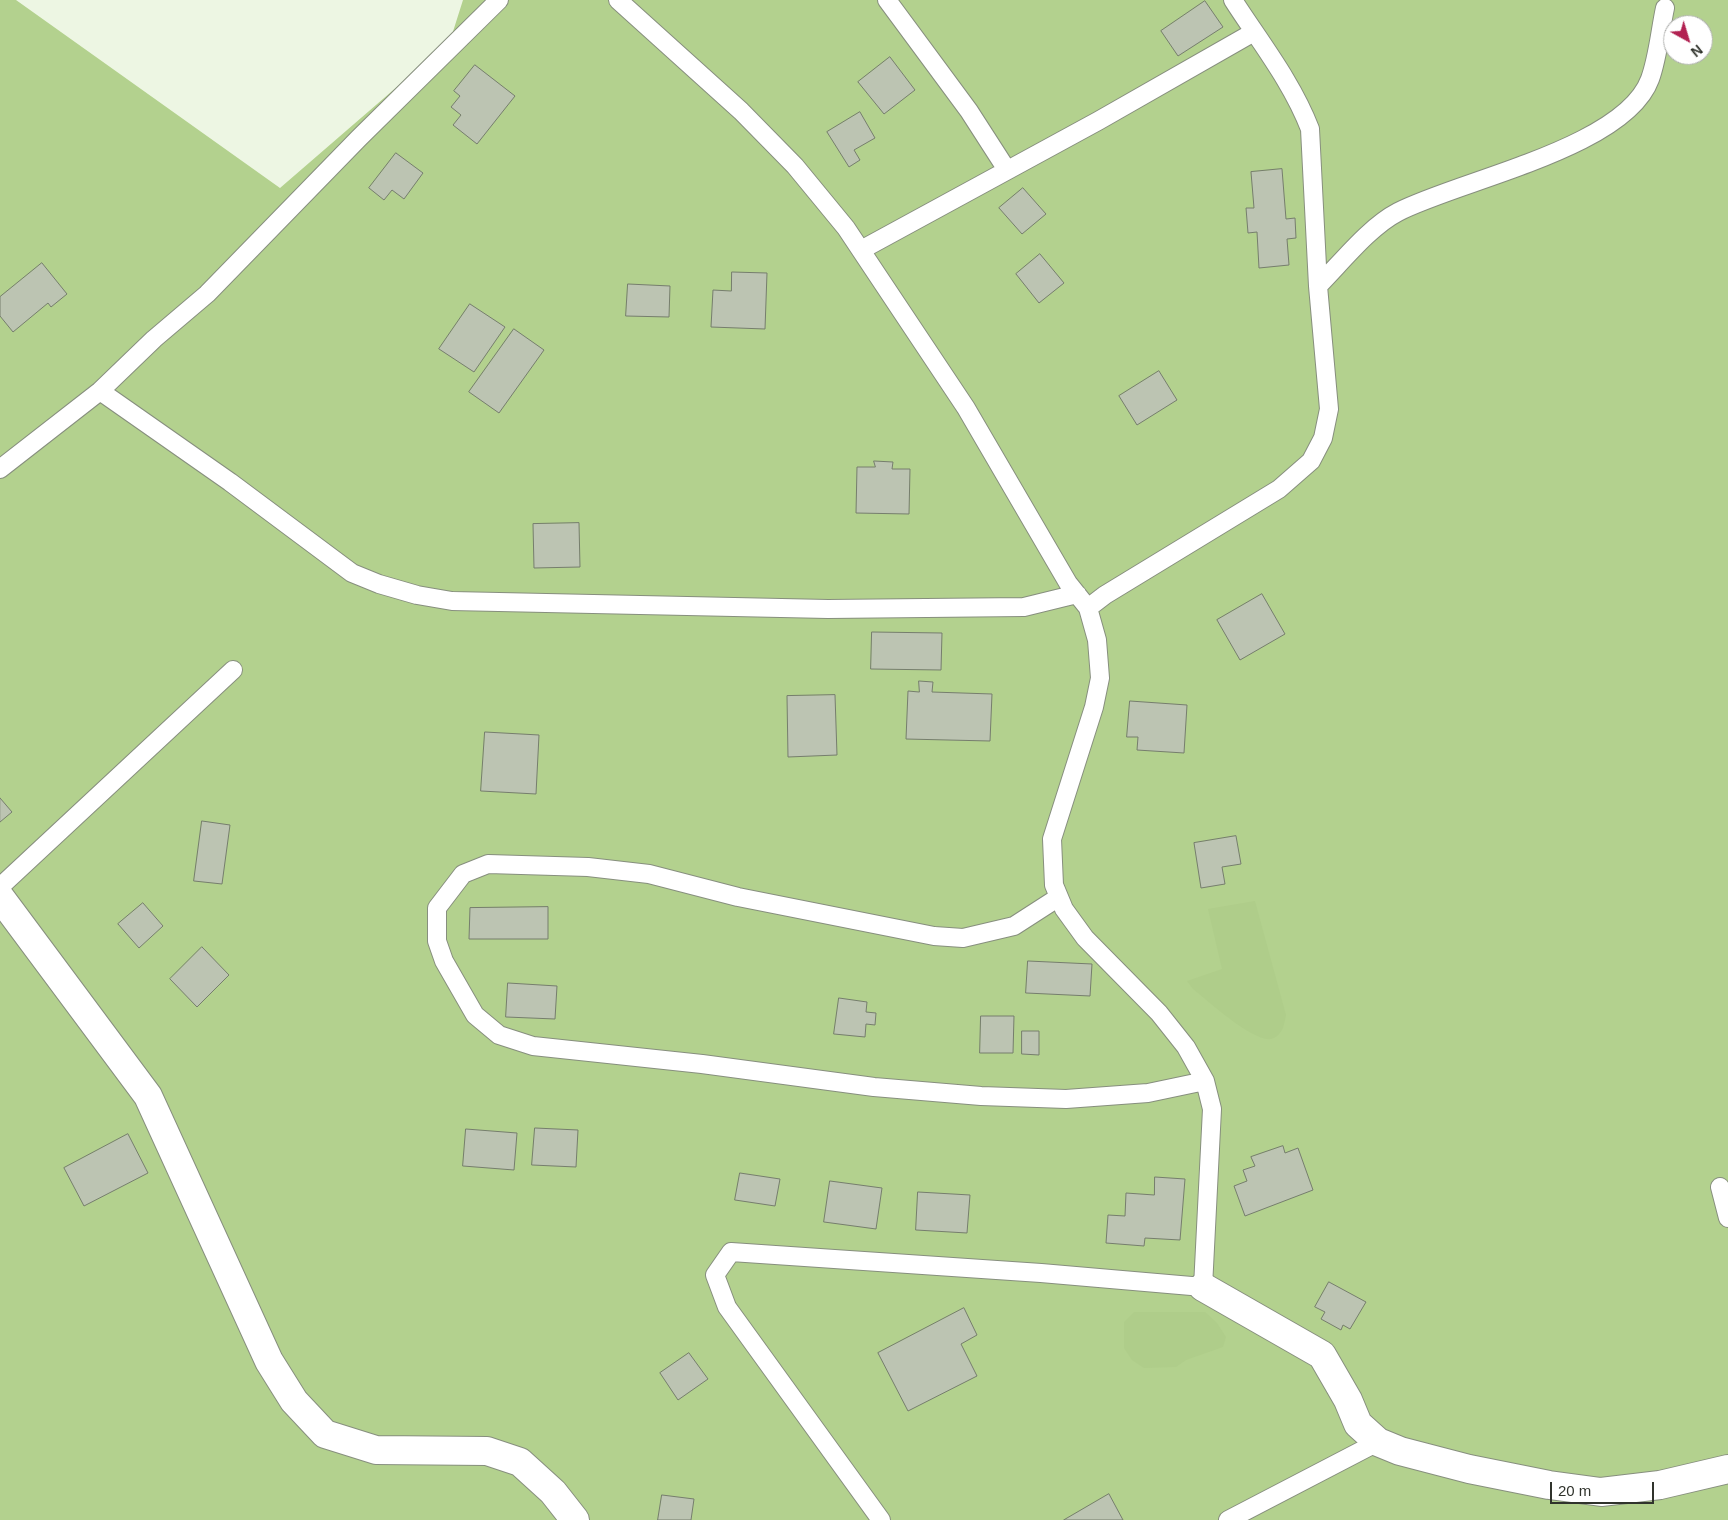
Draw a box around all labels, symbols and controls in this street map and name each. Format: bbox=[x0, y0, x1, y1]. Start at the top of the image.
north arrow bbox=[1663, 15, 1713, 65]
text: N bbox=[1688, 41, 1706, 60]
scale bar bbox=[1553, 1472, 1657, 1504]
text: 20 m bbox=[1558, 1482, 1591, 1499]

